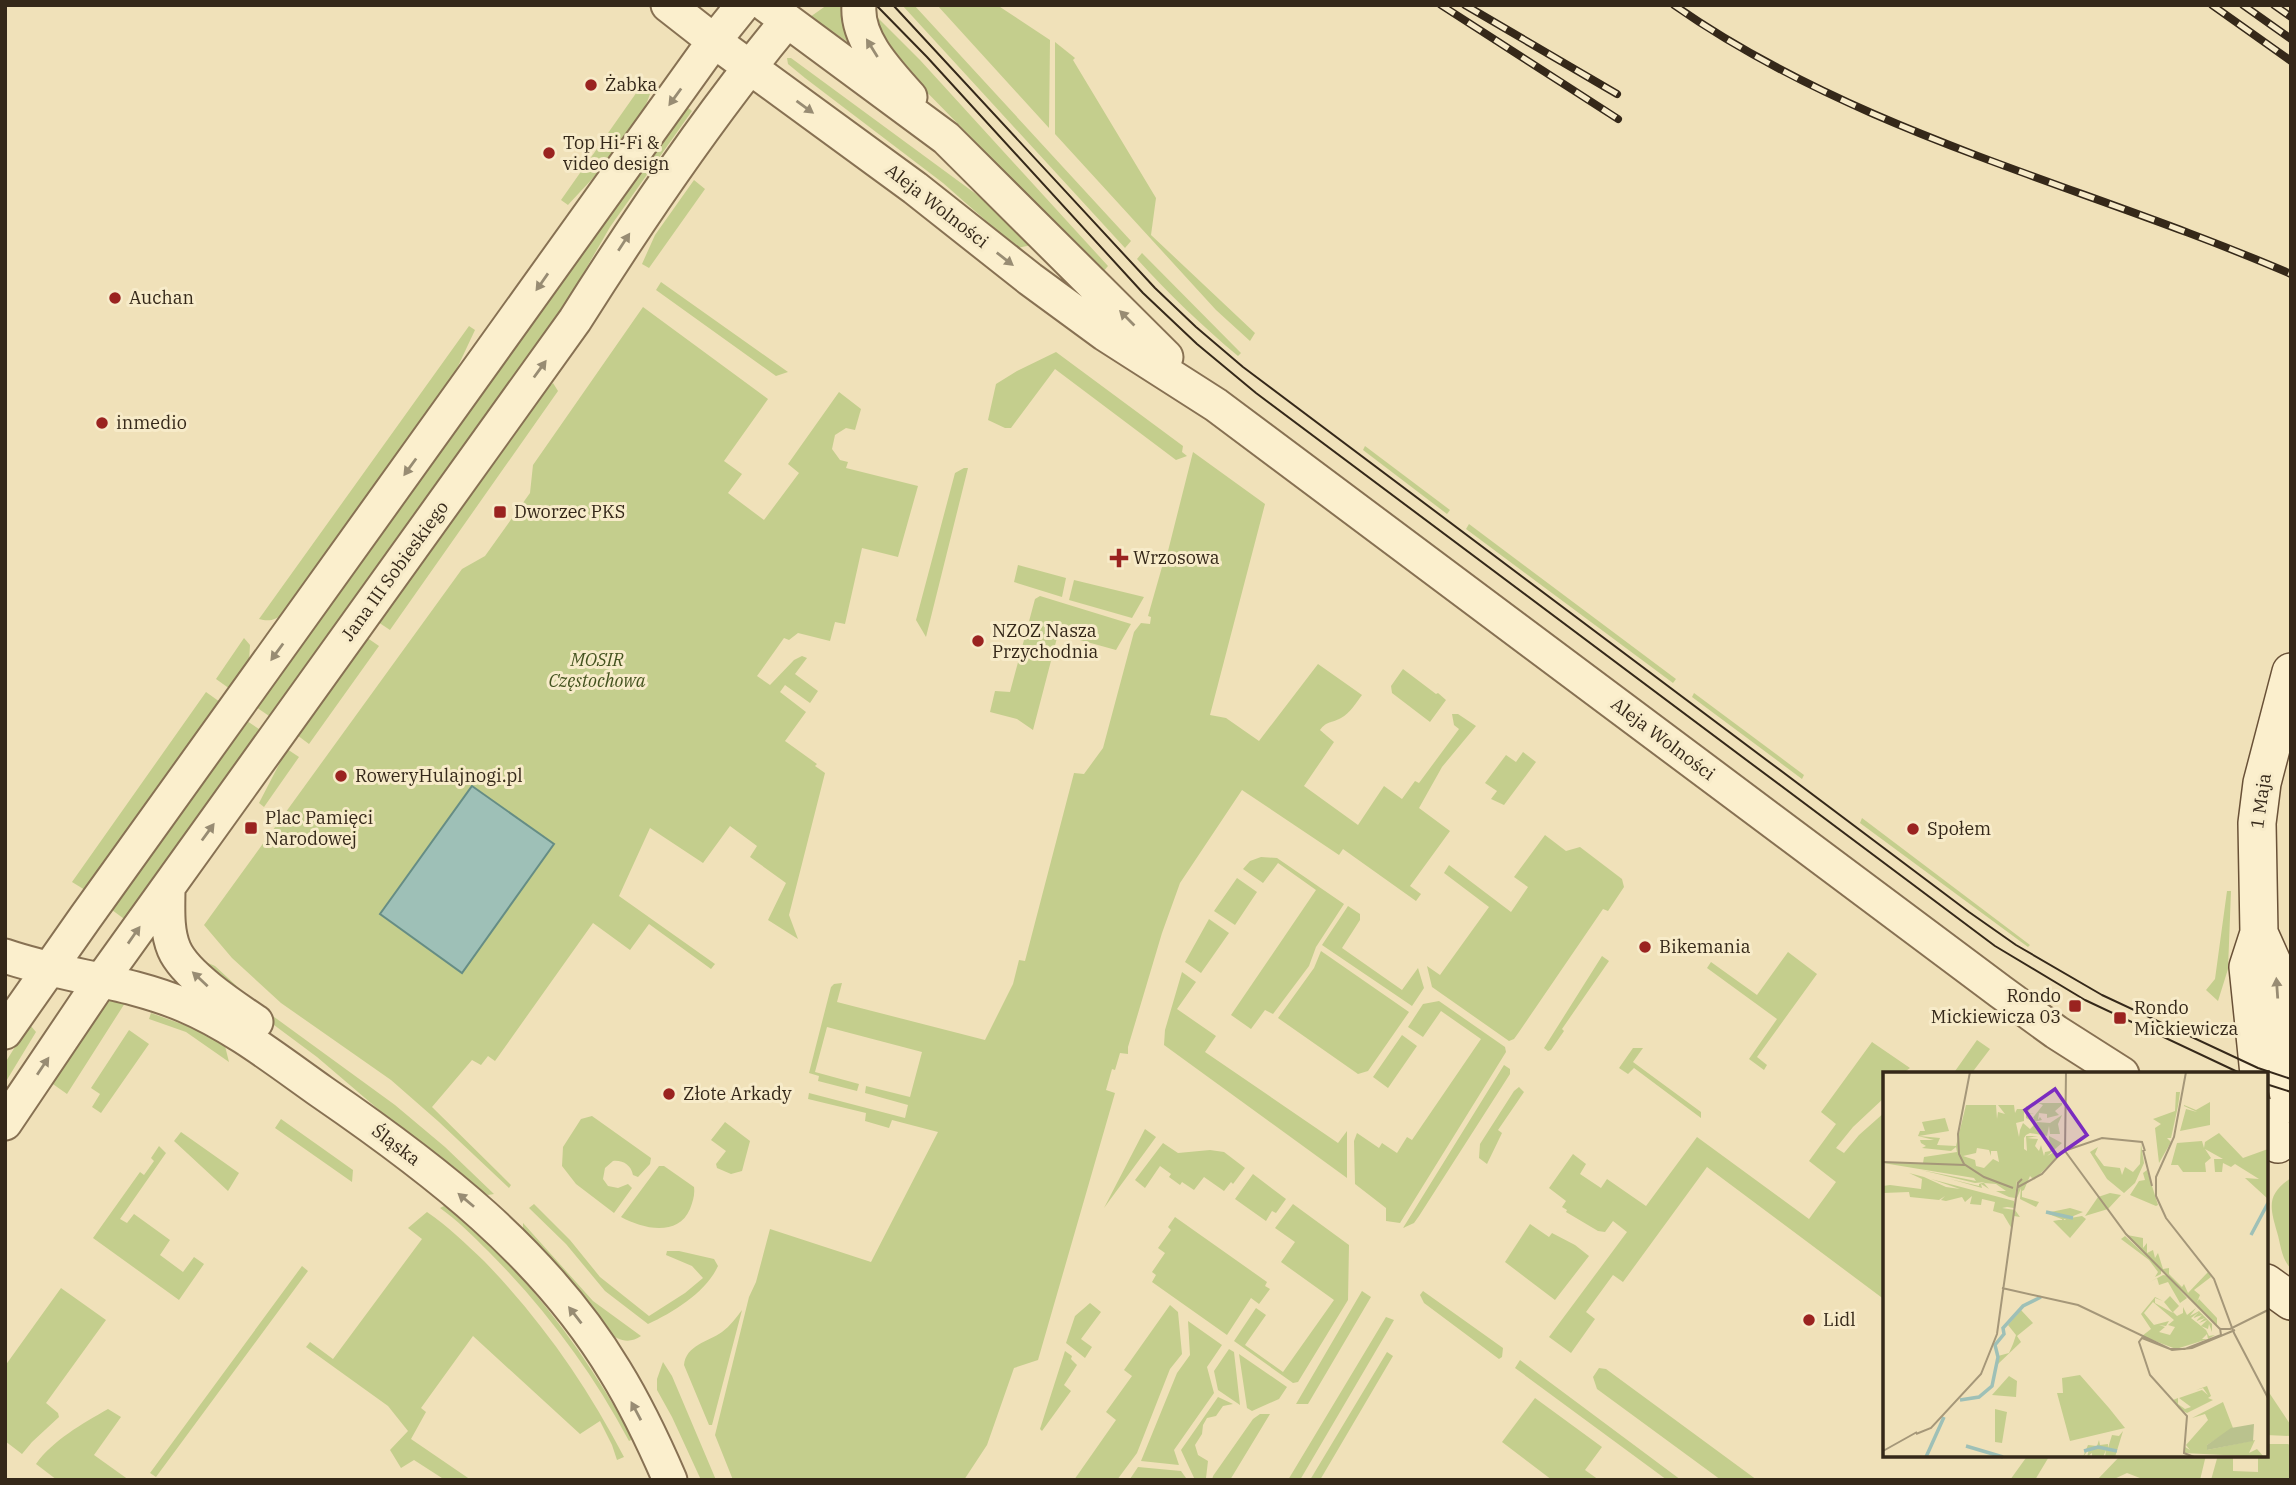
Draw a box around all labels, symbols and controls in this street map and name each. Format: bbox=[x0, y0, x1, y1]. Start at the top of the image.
one-way arrow bbox=[865, 38, 878, 57]
place label: Żabka bbox=[605, 73, 657, 96]
marker: Żabka bbox=[583, 77, 599, 93]
one-way arrow bbox=[668, 88, 682, 106]
one-way arrow bbox=[795, 99, 813, 114]
place label: Top Hi-Fi & video design bbox=[563, 131, 670, 175]
marker: Top Hi-Fi & video design bbox=[541, 145, 557, 161]
street label: Aleja Wolności bbox=[881, 158, 994, 253]
one-way arrow bbox=[618, 232, 631, 252]
one-way arrow bbox=[997, 251, 1014, 266]
one-way arrow bbox=[535, 273, 549, 291]
place label: Auchan bbox=[129, 286, 194, 309]
marker: Auchan bbox=[107, 290, 123, 306]
one-way arrow bbox=[1119, 310, 1136, 326]
one-way arrow bbox=[533, 360, 547, 378]
place label: inmedio bbox=[116, 411, 187, 434]
marker: inmedio bbox=[94, 415, 110, 431]
one-way arrow bbox=[403, 458, 417, 476]
street label: Jana III Sobieskiego bbox=[336, 496, 453, 645]
place label: Dworzec PKS bbox=[514, 500, 625, 523]
marker: Dworzec PKS bbox=[492, 504, 508, 520]
place label: Wrzosowa bbox=[1133, 546, 1220, 569]
marker: Wrzosowa bbox=[1111, 550, 1127, 566]
place label: NZOZ Nasza Przychodnia bbox=[992, 619, 1099, 663]
marker: NZOZ Nasza Przychodnia bbox=[970, 633, 986, 649]
one-way arrow bbox=[270, 642, 284, 661]
park label: MOSIR Częstochowa bbox=[548, 648, 646, 692]
street label: Aleja Wolności bbox=[1607, 692, 1720, 785]
place label: RoweryHulajnogi.pl bbox=[355, 764, 523, 787]
marker: RoweryHulajnogi.pl bbox=[333, 768, 349, 784]
street label: 1 Maja bbox=[2245, 772, 2276, 830]
place label: Plac Pamięci Narodowej bbox=[265, 806, 374, 850]
place label: Społem bbox=[1927, 817, 1991, 840]
marker: Plac Pamięci Narodowej bbox=[243, 820, 259, 836]
marker: Społem bbox=[1905, 821, 1921, 837]
one-way arrow bbox=[201, 823, 215, 841]
one-way arrow bbox=[127, 926, 141, 944]
place label: Bikemania bbox=[1659, 935, 1751, 958]
marker: Bikemania bbox=[1637, 939, 1653, 955]
one-way arrow bbox=[191, 971, 209, 987]
one-way arrow bbox=[2271, 977, 2282, 999]
place label: Rondo Mickiewicza 03 bbox=[1931, 984, 2061, 1028]
place label: Rondo Mickiewicza bbox=[2134, 996, 2239, 1040]
marker: Rondo Mickiewicza 03 bbox=[2067, 998, 2083, 1014]
marker: Rondo Mickiewicza bbox=[2112, 1010, 2128, 1026]
one-way arrow bbox=[36, 1057, 50, 1075]
inset map bbox=[1883, 1072, 2268, 1457]
place label: Złote Arkady bbox=[683, 1082, 792, 1105]
marker: Złote Arkady bbox=[661, 1086, 677, 1102]
street label: Śląska bbox=[367, 1119, 425, 1170]
one-way arrow bbox=[458, 1193, 475, 1208]
one-way arrow bbox=[568, 1307, 583, 1325]
place label: Lidl bbox=[1823, 1308, 1856, 1331]
marker: Lidl bbox=[1801, 1312, 1817, 1328]
one-way arrow bbox=[631, 1401, 642, 1421]

